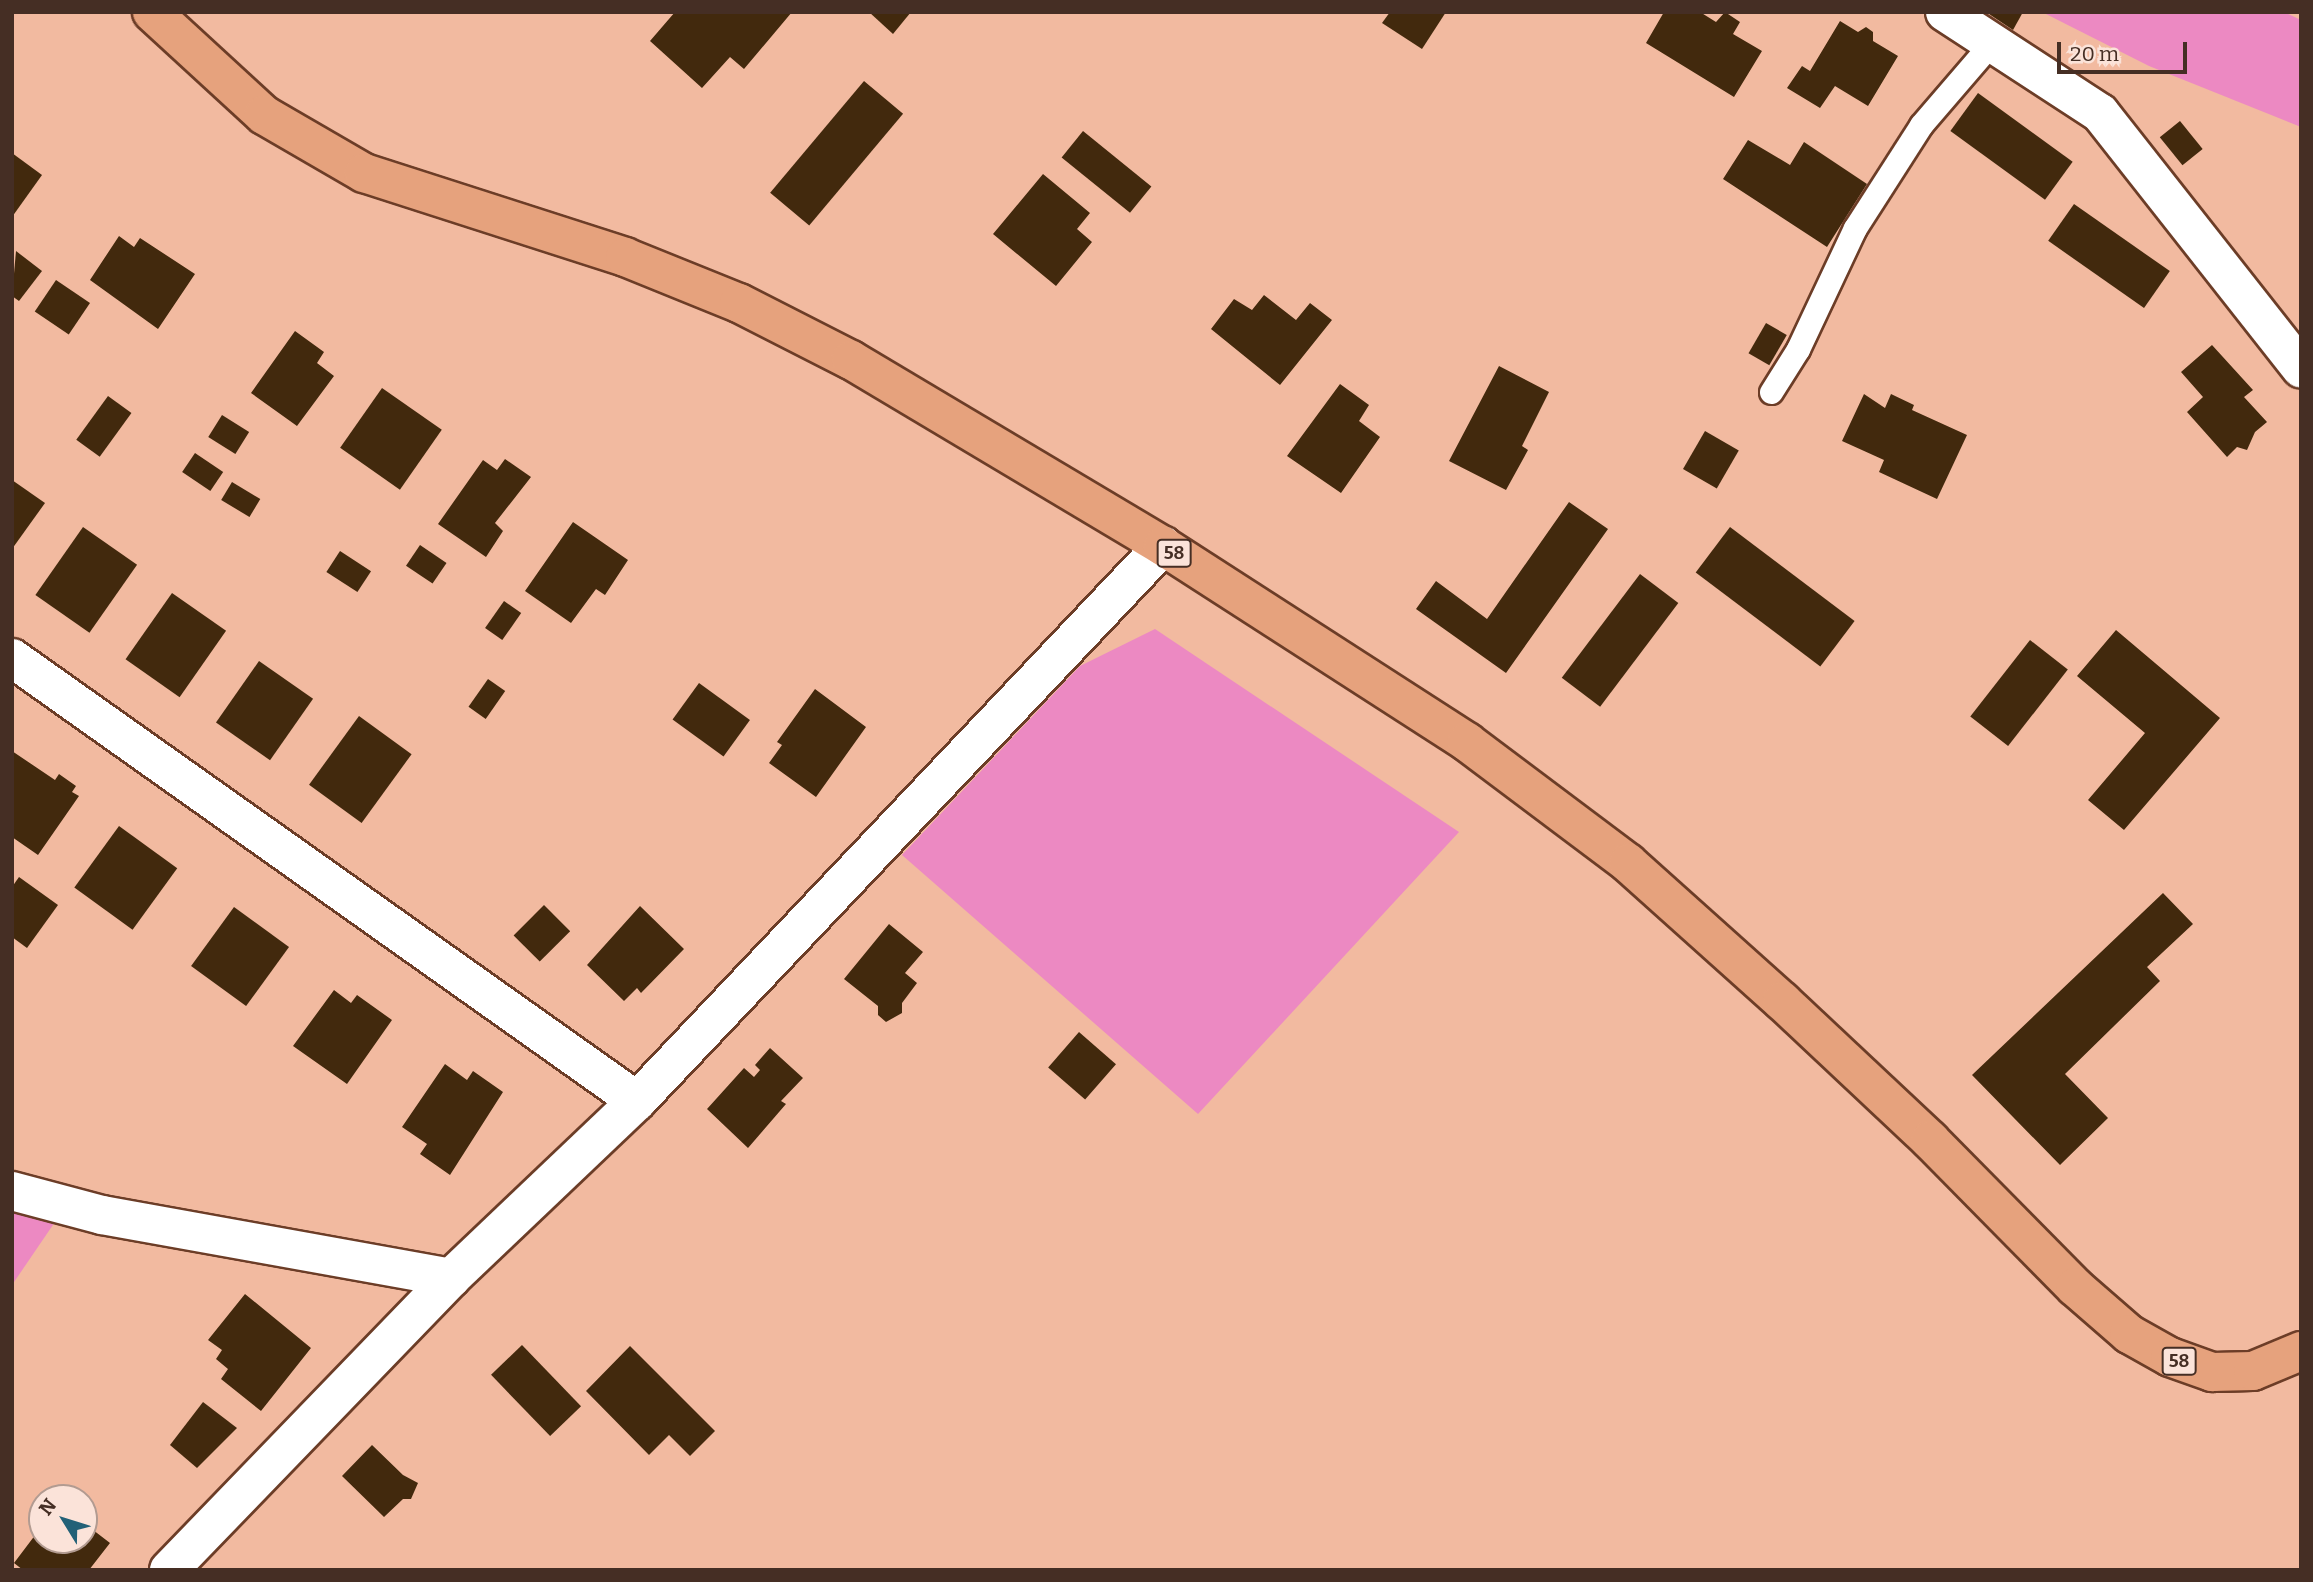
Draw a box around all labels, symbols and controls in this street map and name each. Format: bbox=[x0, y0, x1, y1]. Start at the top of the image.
scale bar bbox=[2061, 28, 2190, 72]
text: 20 m bbox=[2070, 41, 2119, 67]
road number: 58 bbox=[1156, 538, 1192, 568]
road number: 58 bbox=[2162, 1346, 2196, 1376]
north arrow bbox=[28, 1484, 98, 1554]
text: N bbox=[34, 1494, 61, 1520]

